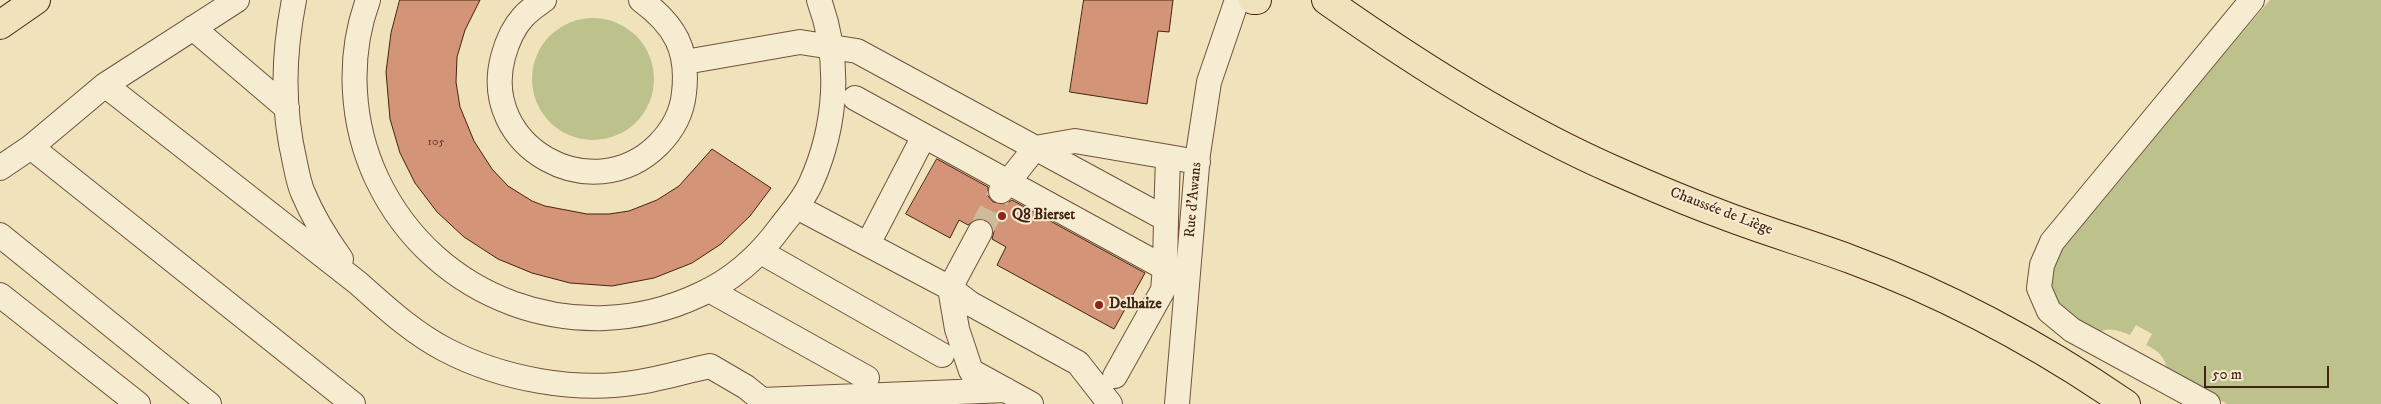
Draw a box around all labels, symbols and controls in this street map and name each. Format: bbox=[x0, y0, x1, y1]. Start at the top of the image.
house number: 105 bbox=[428, 136, 444, 150]
street label: Rue d'Awans bbox=[1182, 162, 1206, 238]
street label: Chaussée de Liège bbox=[1667, 184, 1775, 240]
place label: Q8 Bierset bbox=[1012, 207, 1075, 225]
marker: Q8 Bierset bbox=[996, 210, 1008, 222]
place label: Delhaize bbox=[1109, 296, 1162, 314]
marker: Delhaize bbox=[1093, 299, 1105, 311]
scale bar bbox=[2206, 356, 2331, 388]
text: 50 m bbox=[2212, 365, 2242, 384]

